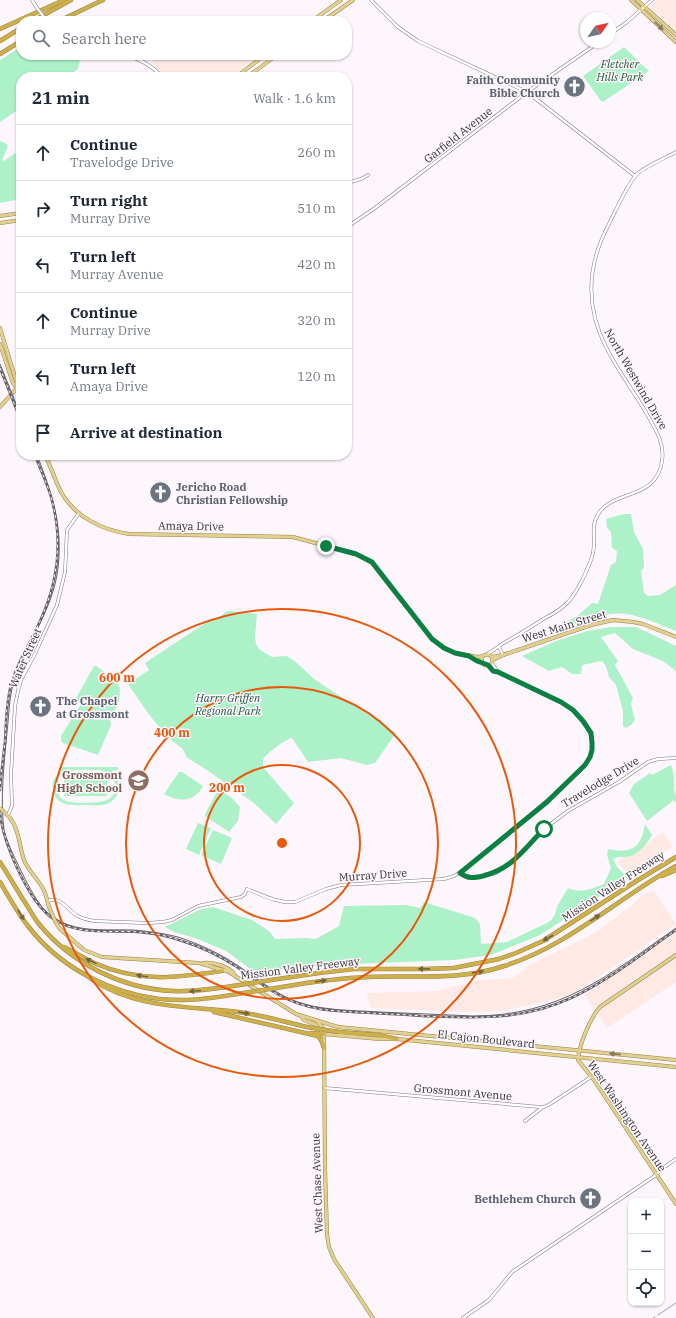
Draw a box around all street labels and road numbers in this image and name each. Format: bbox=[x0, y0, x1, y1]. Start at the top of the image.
street label: Garfield Avenue bbox=[421, 104, 495, 166]
street label: North Westwind Drive bbox=[601, 326, 671, 432]
street label: Amaya Drive bbox=[158, 518, 224, 534]
street label: West Main Street bbox=[520, 607, 608, 645]
street label: Water Street bbox=[6, 626, 44, 690]
street label: Travelodge Drive bbox=[559, 753, 641, 811]
street label: Mission Valley Freeway bbox=[559, 847, 667, 925]
street label: Murray Drive bbox=[338, 866, 408, 884]
street label: Mission Valley Freeway bbox=[240, 954, 360, 982]
street label: El Cajon Boulevard bbox=[437, 1027, 536, 1051]
street label: West Washington Avenue bbox=[585, 1058, 669, 1174]
street label: Grossmont Avenue bbox=[413, 1081, 513, 1103]
street label: West Chase Avenue bbox=[308, 1133, 326, 1233]

